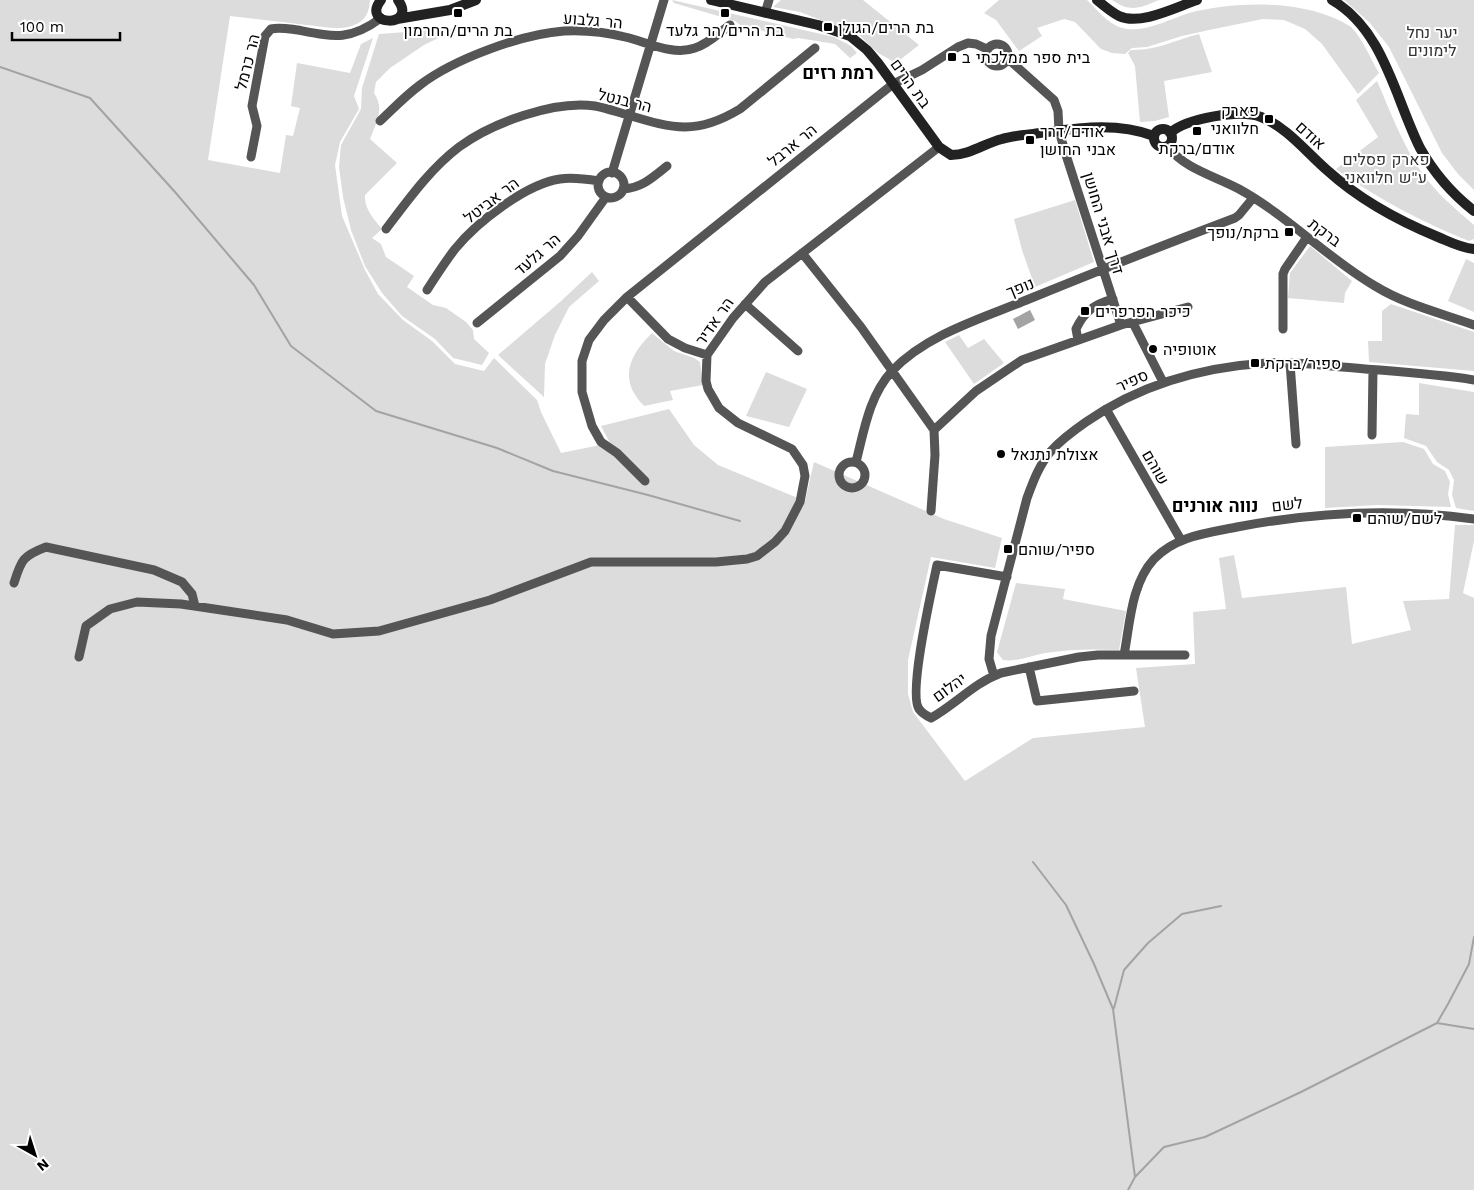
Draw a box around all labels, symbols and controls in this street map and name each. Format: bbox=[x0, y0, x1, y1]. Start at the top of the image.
marker: בת הרים/החרמון bbox=[452, 7, 464, 19]
marker: בת הרים/הר גלעד bbox=[719, 7, 731, 19]
street label: הר גלבוע bbox=[562, 8, 623, 33]
scale bar bbox=[12, 10, 120, 42]
text: 100 m bbox=[20, 18, 64, 36]
place label: בת הרים/הגולן bbox=[838, 18, 935, 37]
place label: בת הרים/החרמון bbox=[403, 21, 513, 40]
place label: בת הרים/הר גלעד bbox=[666, 21, 784, 40]
marker: בת הרים/הגולן bbox=[822, 21, 834, 33]
park label: יער נחל לימונים bbox=[1406, 23, 1458, 60]
street label: הר כרמל bbox=[231, 32, 264, 92]
place label: בית ספר ממלכתי ב bbox=[962, 48, 1091, 67]
marker: בית ספר ממלכתי ב bbox=[946, 51, 958, 63]
street label: בת הרים bbox=[886, 55, 935, 112]
district label: רמת רזים bbox=[802, 62, 874, 83]
street label: הר בנטל bbox=[596, 85, 654, 116]
place label: פארק חלוואני bbox=[1211, 101, 1259, 138]
marker: פארק חלוואני bbox=[1263, 113, 1275, 125]
street label: אודם bbox=[1292, 117, 1329, 154]
street label: הר ארבל bbox=[764, 120, 821, 171]
place label: אודם/דרך אבני החושן bbox=[1040, 122, 1116, 159]
marker: אודם/ברקת bbox=[1191, 125, 1203, 137]
marker: אודם/דרך אבני החושן bbox=[1024, 134, 1036, 146]
place label: אודם/ברקת bbox=[1159, 139, 1235, 158]
park label: פארק פסלים ע"ש חלוואני bbox=[1343, 150, 1430, 187]
street label: דרך אבני החושן bbox=[1079, 170, 1128, 276]
street label: הר אביטל bbox=[460, 173, 523, 227]
street label: ברקת bbox=[1305, 214, 1345, 251]
place label: ברקת/נופך bbox=[1207, 223, 1280, 242]
marker: ברקת/נופך bbox=[1283, 226, 1295, 238]
street label: הר גלעד bbox=[510, 229, 564, 279]
street label: נופך bbox=[1003, 273, 1037, 302]
street label: הר אדיר bbox=[691, 294, 738, 349]
place label: כיכר הפרפרים bbox=[1095, 302, 1191, 321]
marker: כיכר הפרפרים bbox=[1079, 305, 1091, 317]
place label: אוטופיה bbox=[1163, 340, 1217, 359]
marker: אוטופיה bbox=[1147, 343, 1159, 355]
place label: ספיר/ברקת bbox=[1265, 354, 1341, 373]
marker: ספיר/ברקת bbox=[1249, 357, 1261, 369]
street label: ספיר bbox=[1113, 365, 1151, 396]
place label: אצולת נתנאל bbox=[1011, 445, 1098, 464]
street label: שוהם bbox=[1138, 446, 1173, 488]
marker: אצולת נתנאל bbox=[995, 448, 1007, 460]
street label: לשם bbox=[1270, 493, 1304, 516]
district label: נווה אורנים bbox=[1172, 495, 1258, 516]
place label: לשם/שוהם bbox=[1367, 509, 1442, 528]
marker: לשם/שוהם bbox=[1351, 512, 1363, 524]
place label: ספיר/שוהם bbox=[1018, 540, 1095, 559]
marker: ספיר/שוהם bbox=[1002, 543, 1014, 555]
street label: יהלום bbox=[929, 669, 970, 706]
north arrow bbox=[10, 1130, 60, 1180]
text: N bbox=[34, 1156, 52, 1175]

